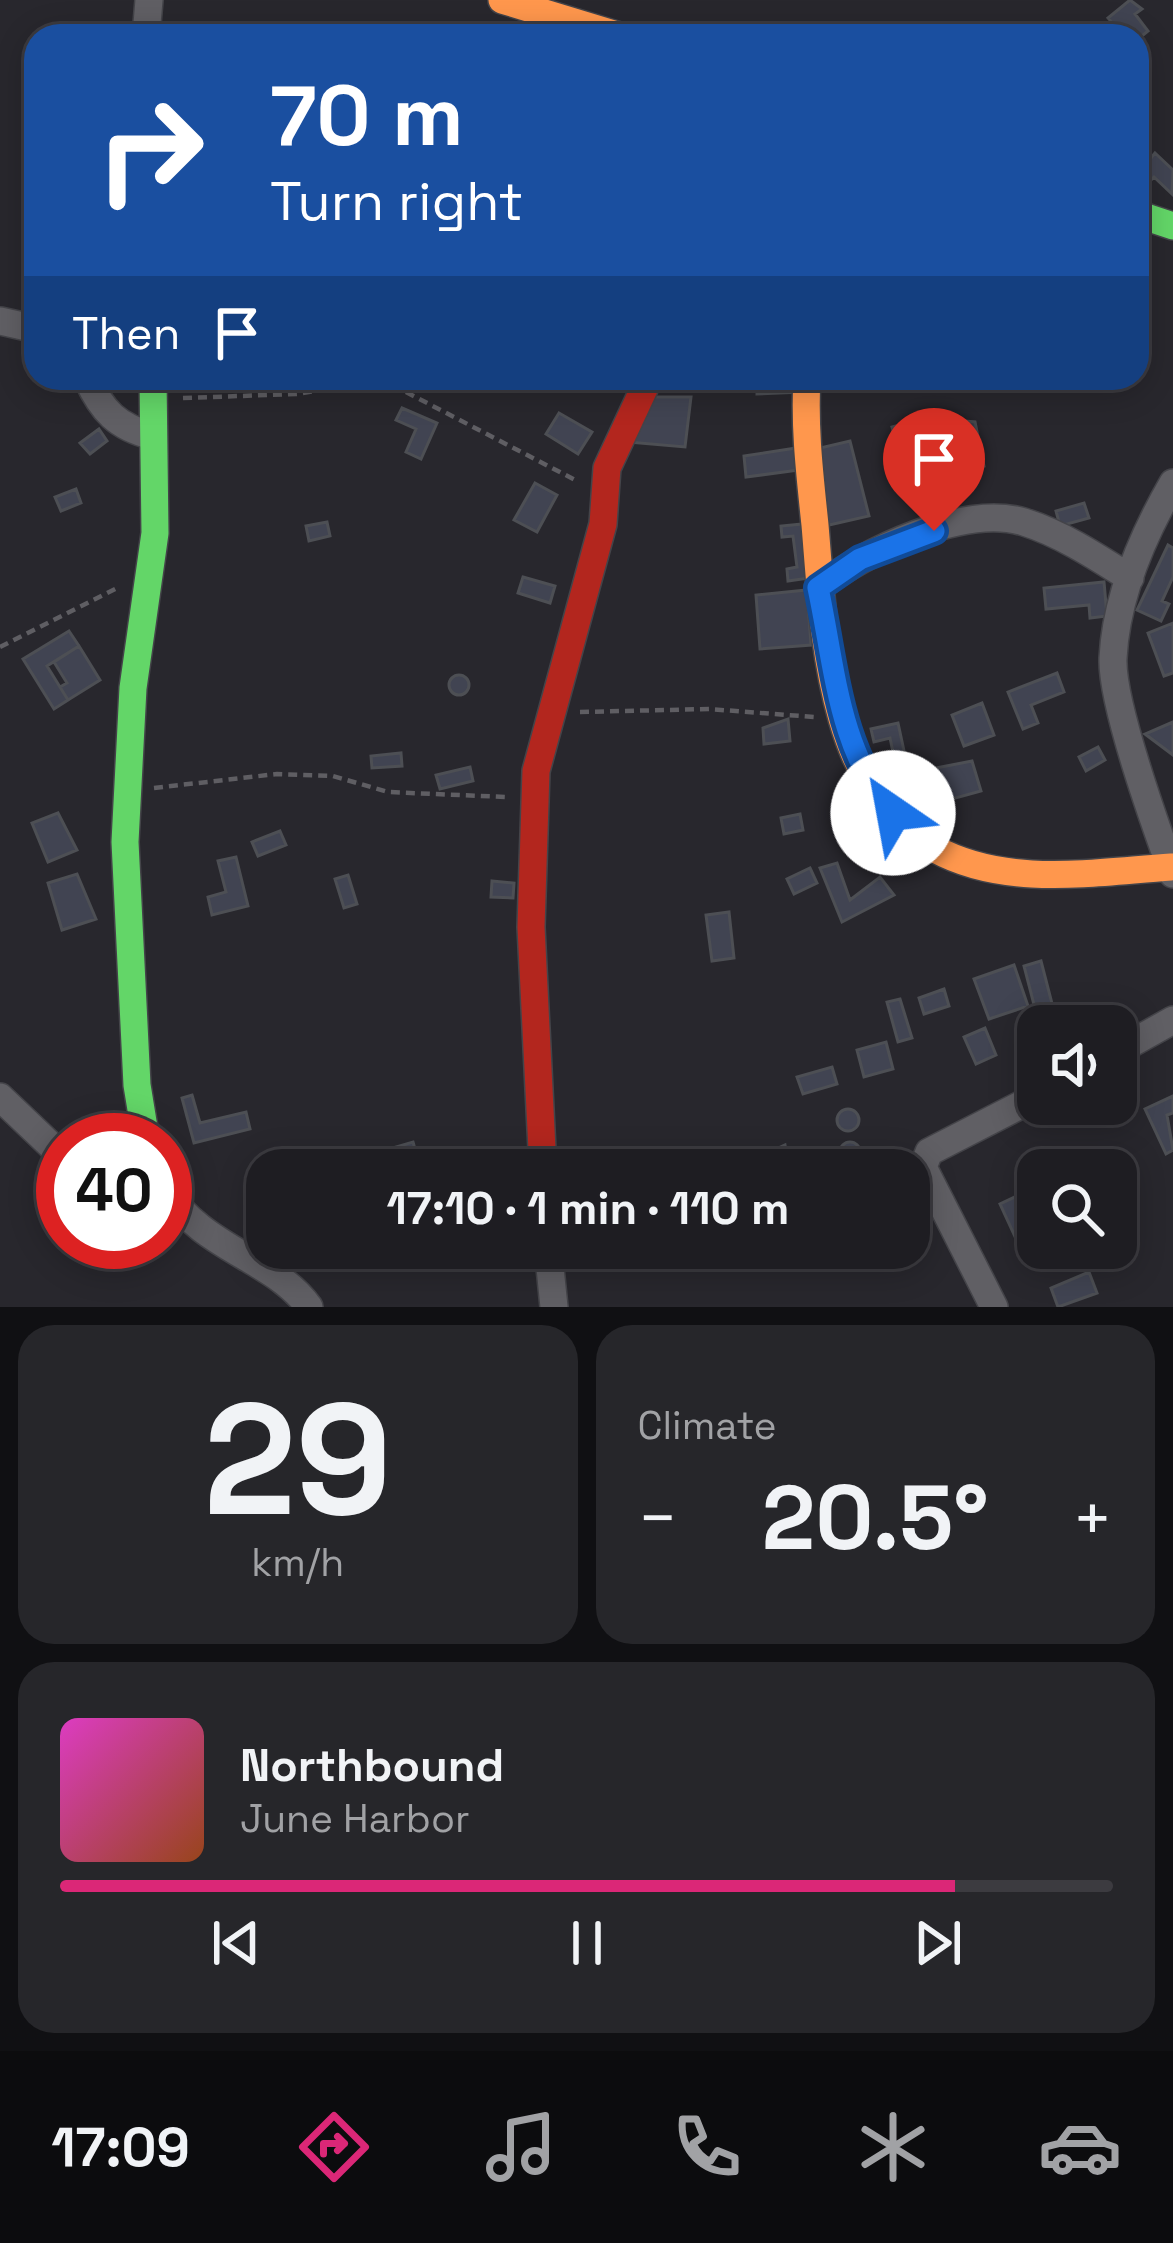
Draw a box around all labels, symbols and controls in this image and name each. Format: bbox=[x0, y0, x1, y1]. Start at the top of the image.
text: 70 m bbox=[270, 62, 464, 170]
icon: right bbox=[72, 72, 228, 228]
text: Turn right bbox=[270, 167, 523, 236]
icon: arrive bbox=[204, 300, 270, 366]
text: Then bbox=[72, 305, 180, 362]
pin bbox=[883, 408, 985, 531]
icon: arrive bbox=[901, 426, 967, 492]
position arrow bbox=[830, 750, 956, 876]
map controls bbox=[1017, 1005, 1137, 1269]
button: sound bbox=[1017, 1005, 1137, 1125]
speed limit sign: 40 bbox=[36, 1113, 192, 1269]
button: search bbox=[1017, 1149, 1137, 1269]
text: 17:10 · 1 min · 110 m bbox=[386, 1180, 790, 1237]
text: 29 bbox=[204, 1360, 392, 1560]
text: Climate bbox=[638, 1401, 777, 1450]
text: 20.5° bbox=[762, 1460, 989, 1575]
text: − bbox=[638, 1476, 678, 1560]
text: + bbox=[1072, 1476, 1113, 1560]
text: km/h bbox=[251, 1538, 344, 1587]
text: Northbound bbox=[240, 1737, 504, 1794]
text: June Harbor bbox=[240, 1794, 470, 1843]
icon: previous bbox=[203, 1910, 269, 1976]
icon: pause bbox=[554, 1910, 620, 1976]
icon: next bbox=[905, 1910, 971, 1976]
icon: directions bbox=[292, 2105, 376, 2189]
icon: music bbox=[479, 2105, 563, 2189]
icon: phone bbox=[665, 2105, 749, 2189]
icon: climate bbox=[851, 2105, 935, 2189]
icon: car bbox=[1038, 2105, 1122, 2189]
text: 17:09 bbox=[51, 2113, 190, 2182]

